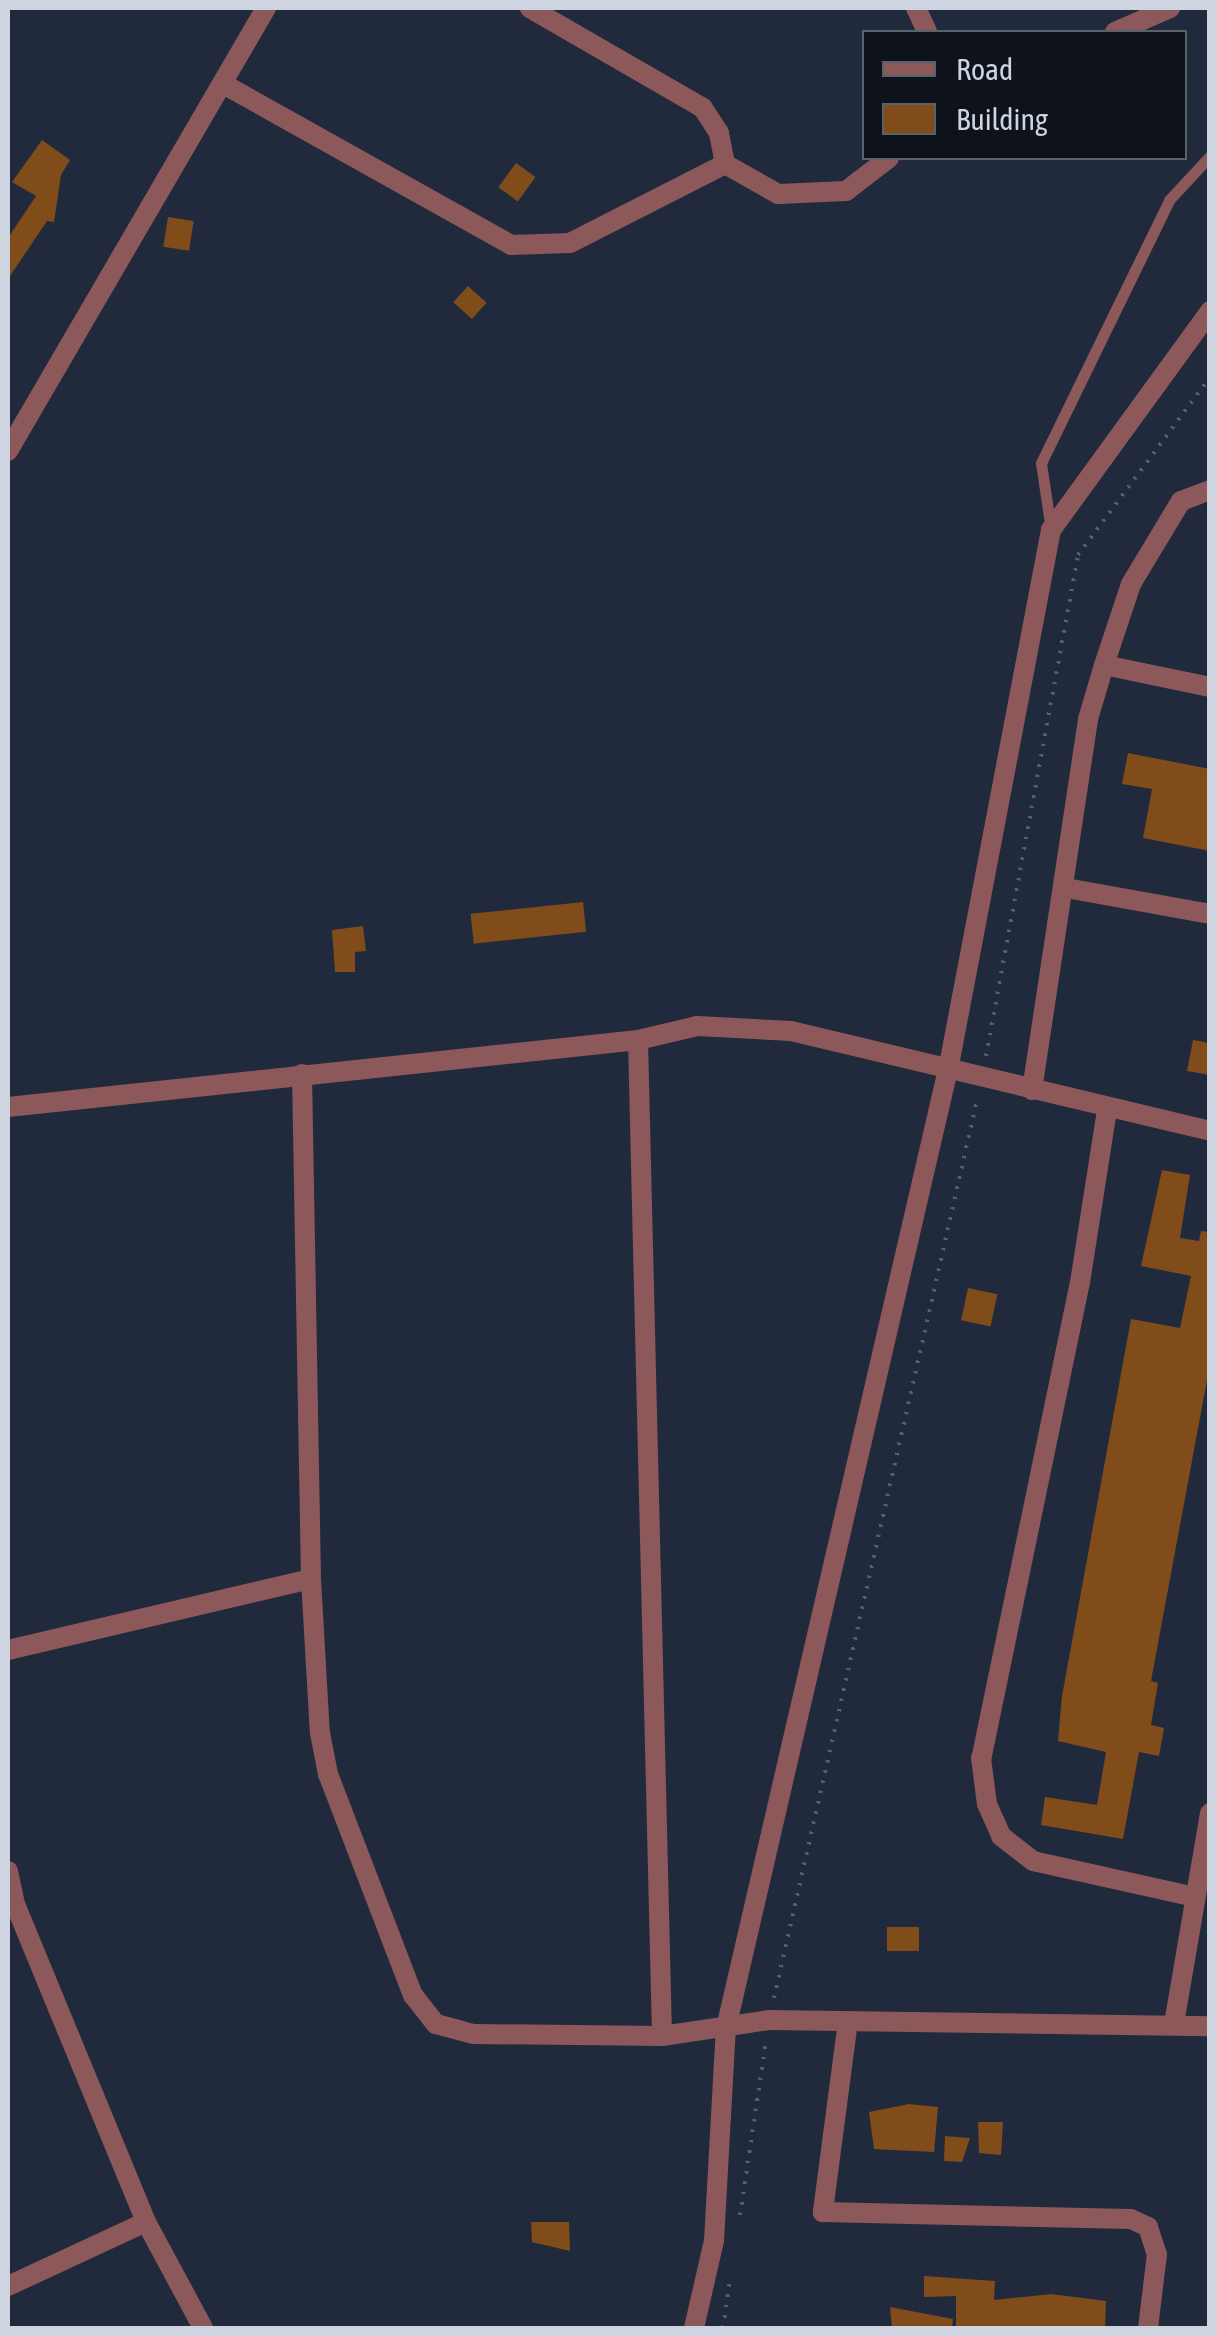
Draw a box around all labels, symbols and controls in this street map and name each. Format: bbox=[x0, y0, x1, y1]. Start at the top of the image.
legend bbox=[862, 30, 1187, 160]
text: Road bbox=[956, 52, 1013, 86]
text: Building bbox=[956, 102, 1048, 136]

